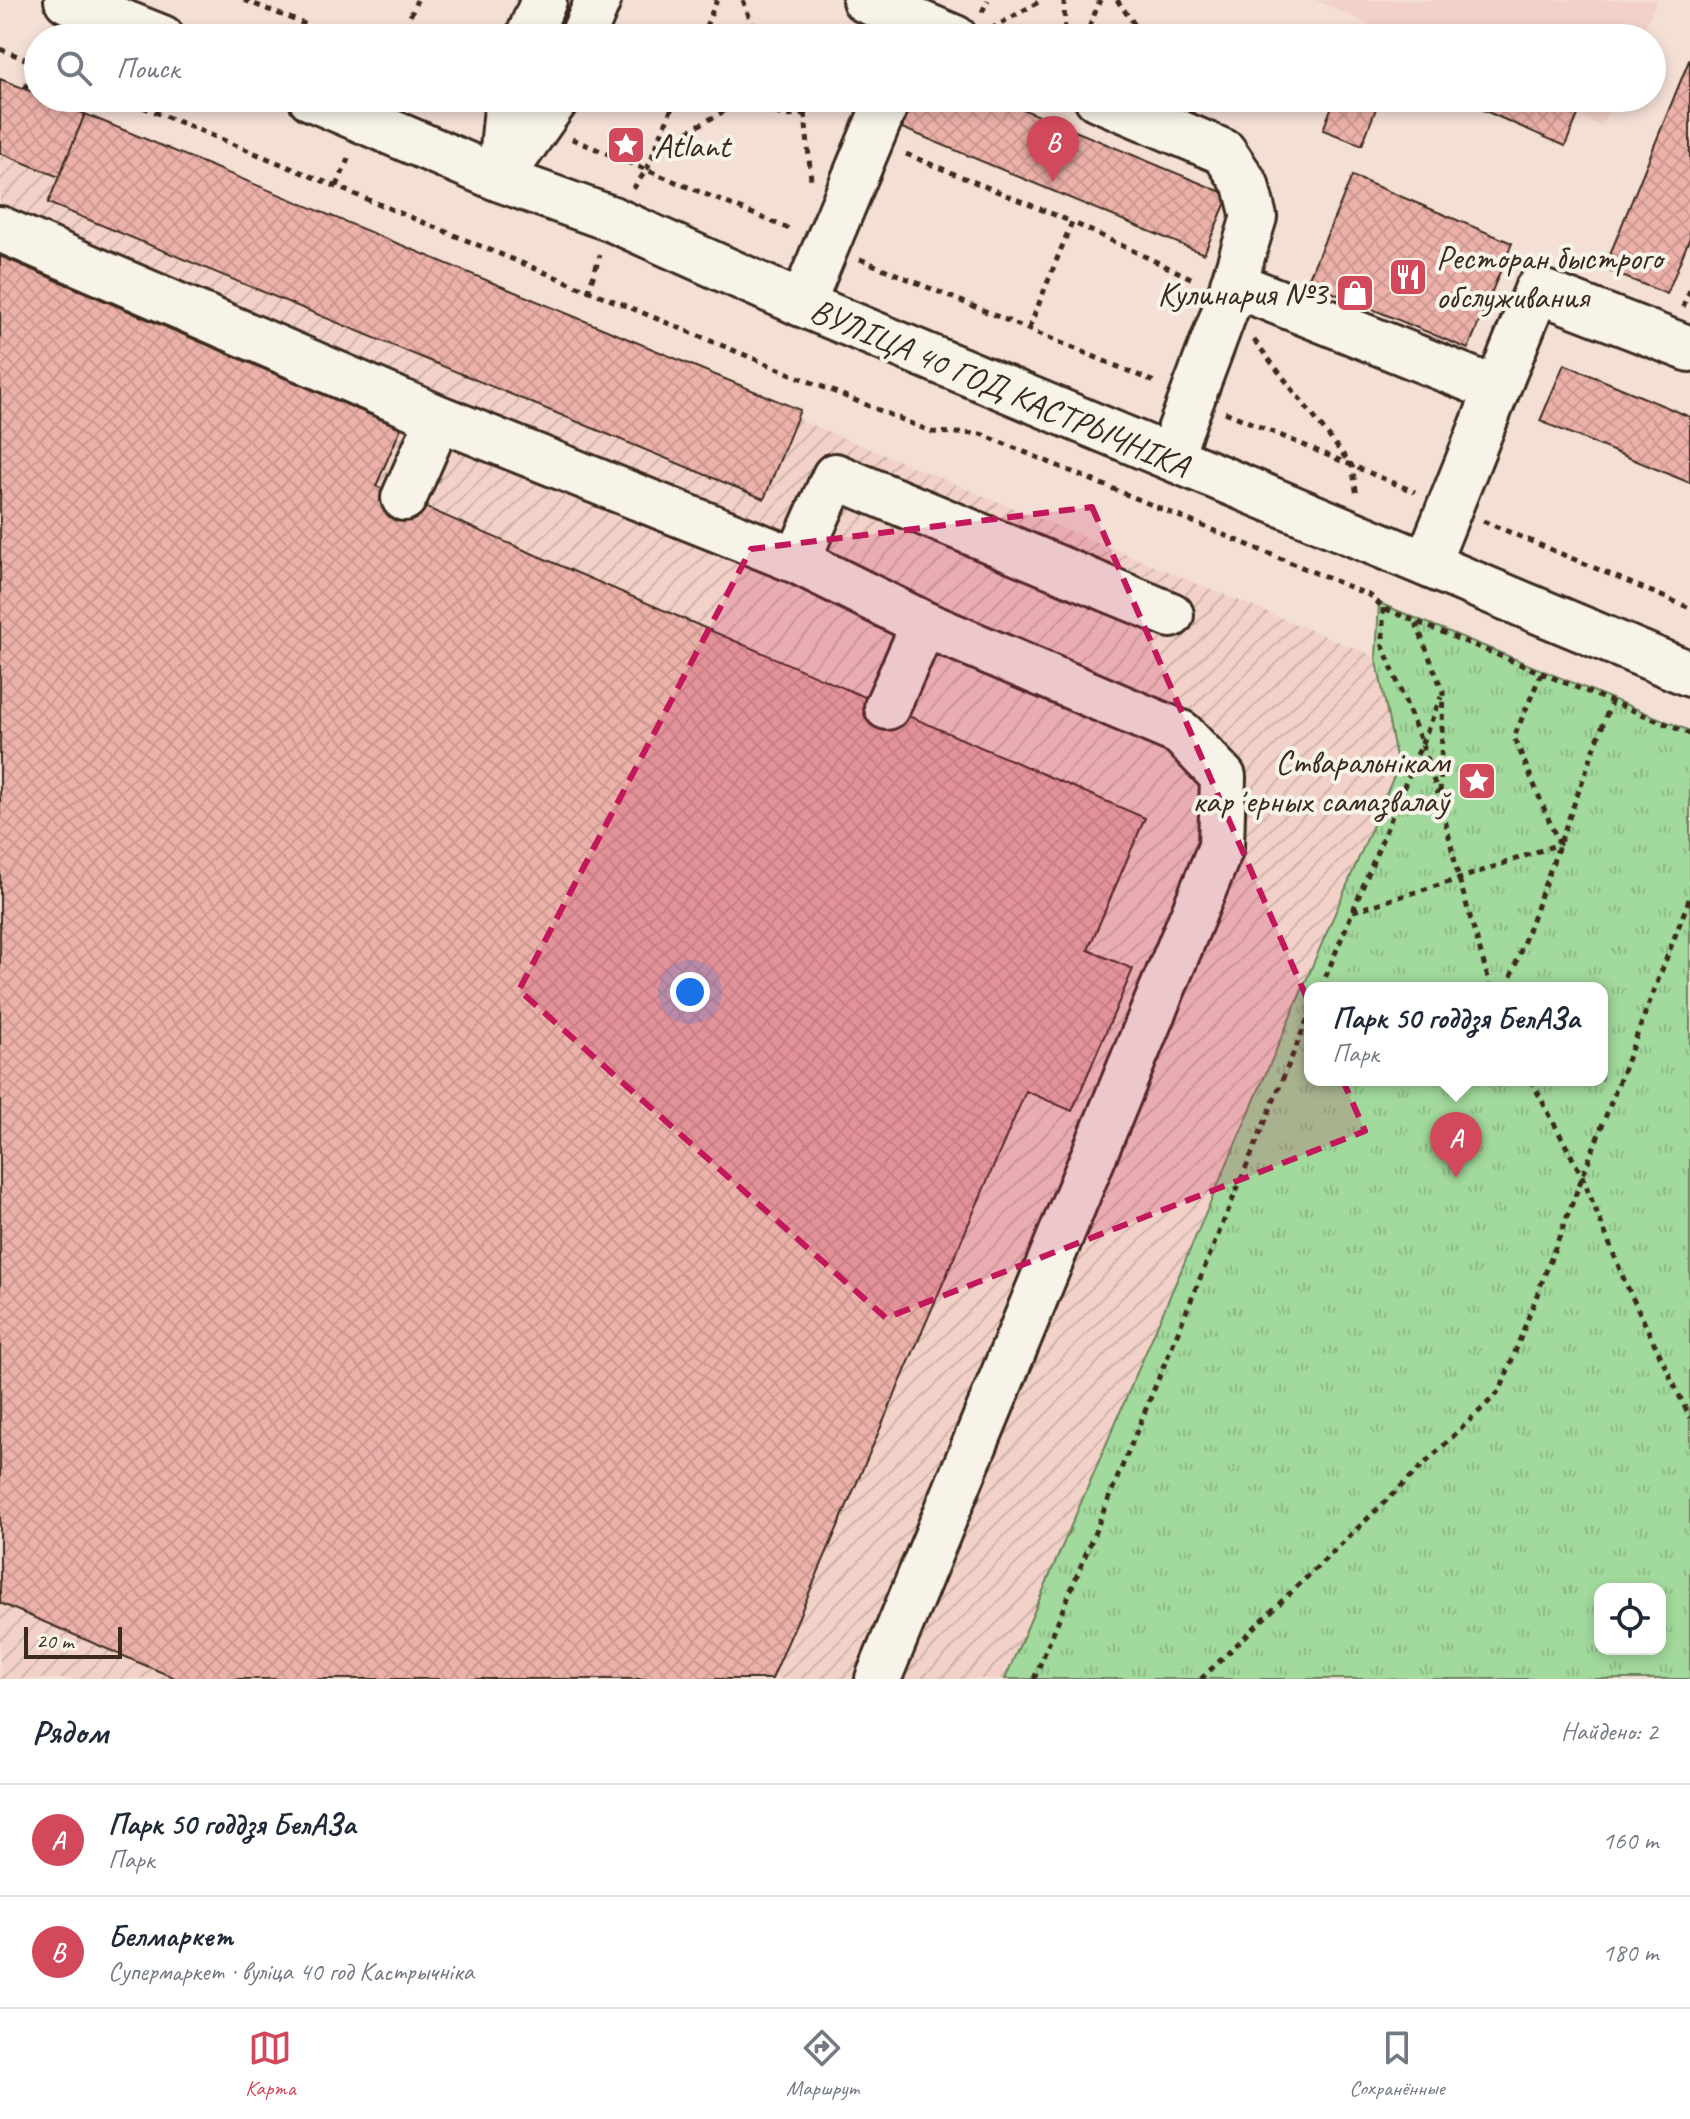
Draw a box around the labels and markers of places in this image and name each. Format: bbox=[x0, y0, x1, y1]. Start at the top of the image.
pin: B bbox=[1027, 116, 1079, 182]
place icon: Atlant bbox=[605, 124, 647, 166]
place label: Atlant bbox=[654, 124, 733, 167]
place label: Ресторан быстрого обслуживания bbox=[1436, 236, 1666, 318]
restaurant icon: Ресторан быстрого обслуживания bbox=[1387, 256, 1429, 298]
place label: Кулинария №3 bbox=[1158, 272, 1330, 315]
shop icon: Кулинария №3 bbox=[1334, 272, 1376, 314]
place label: Стваральнікам карʼерных самазвалаў bbox=[1192, 740, 1452, 822]
place icon: Стваральнікам карʼерных самазвалаў bbox=[1456, 760, 1498, 802]
pin: A bbox=[1430, 1112, 1482, 1178]

